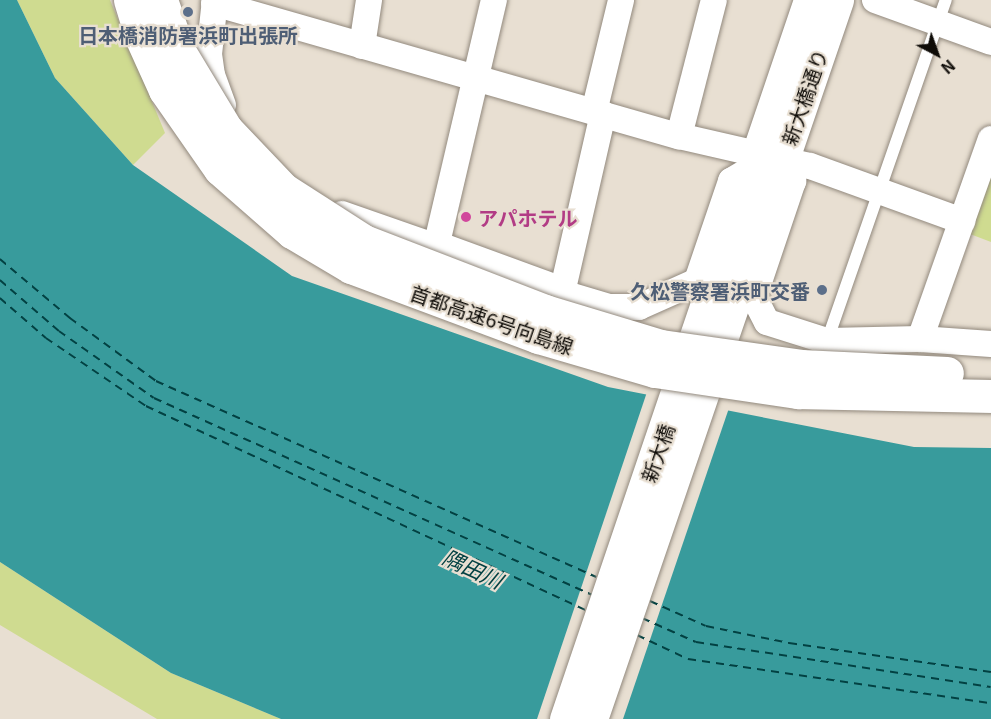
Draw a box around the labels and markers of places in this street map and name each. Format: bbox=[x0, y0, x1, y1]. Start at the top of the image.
marker: 日本橋消防署浜町出張所 bbox=[181, 5, 195, 19]
place label: 日本橋消防署浜町出張所 bbox=[78, 22, 298, 46]
place label: アパホテル bbox=[478, 205, 578, 229]
marker: アパホテル bbox=[459, 210, 473, 224]
place label: 久松警察署浜町交番 bbox=[630, 278, 810, 302]
marker: 久松警察署浜町交番 bbox=[815, 283, 829, 297]

